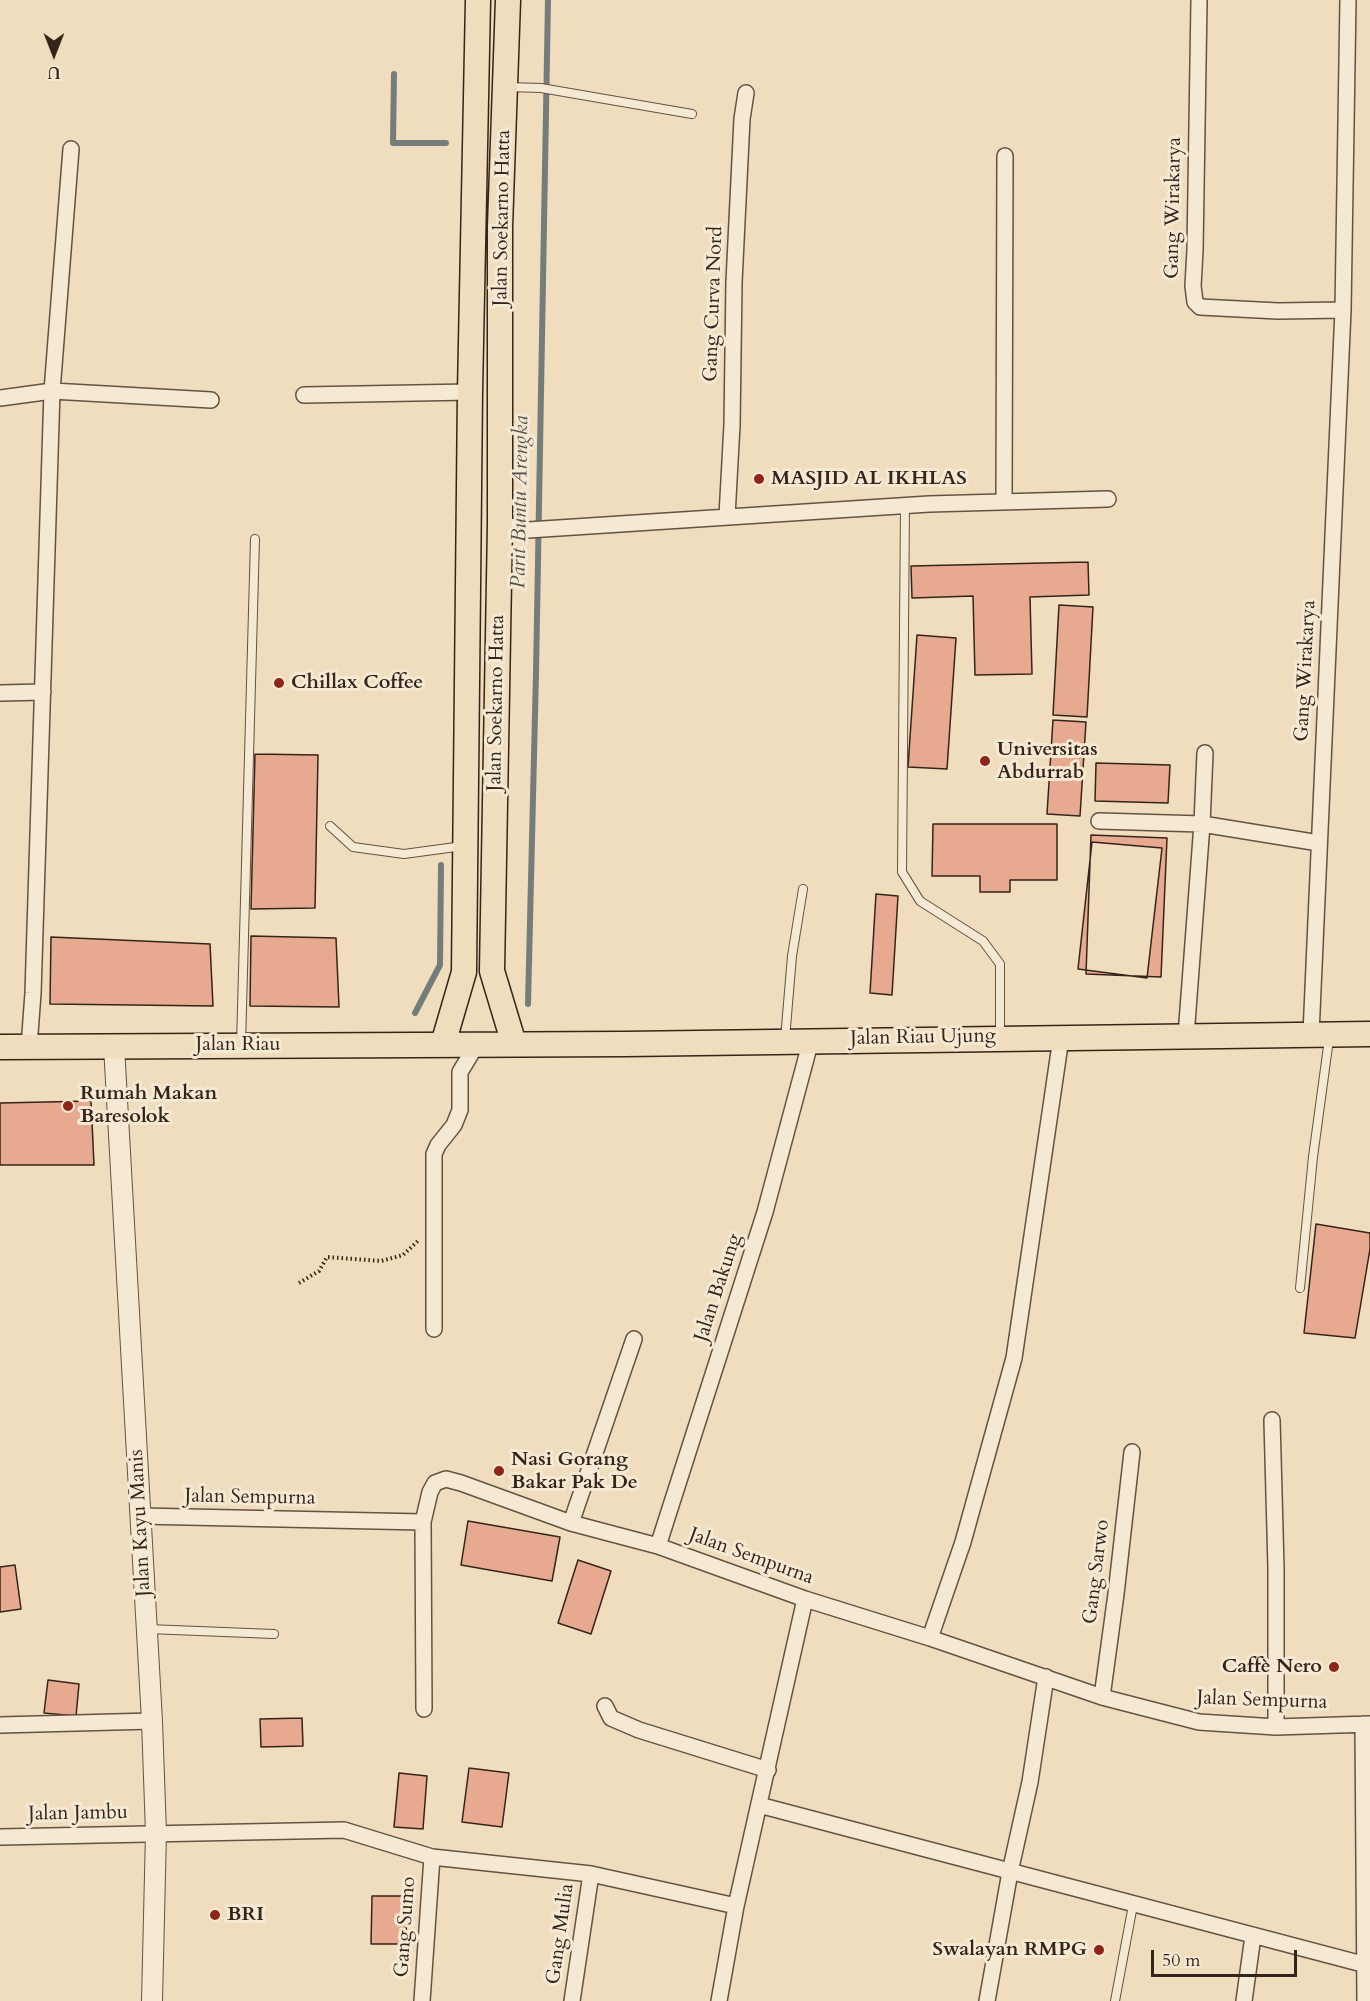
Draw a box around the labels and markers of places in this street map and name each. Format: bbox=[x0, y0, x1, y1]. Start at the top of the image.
place label: MASJID AL IKHLAS bbox=[771, 467, 967, 491]
marker: MASJID AL IKHLAS bbox=[752, 472, 766, 486]
place label: Chillax Coffee bbox=[291, 671, 423, 695]
marker: Chillax Coffee bbox=[272, 676, 286, 690]
place label: Universitas Abdurrab bbox=[997, 738, 1098, 785]
marker: Universitas Abdurrab bbox=[978, 754, 992, 768]
place label: Rumah Makan Baresolok bbox=[80, 1082, 217, 1129]
marker: Rumah Makan Baresolok bbox=[61, 1099, 75, 1113]
place label: Nasi Gorang Bakar Pak De bbox=[511, 1448, 638, 1495]
marker: Nasi Gorang Bakar Pak De bbox=[492, 1464, 506, 1478]
place label: Caffè Nero bbox=[1222, 1655, 1322, 1679]
marker: Caffè Nero bbox=[1327, 1660, 1341, 1674]
place label: BRI bbox=[227, 1903, 264, 1927]
marker: BRI bbox=[208, 1908, 222, 1922]
place label: Swalayan RMPG bbox=[932, 1938, 1087, 1962]
marker: Swalayan RMPG bbox=[1092, 1943, 1106, 1957]

